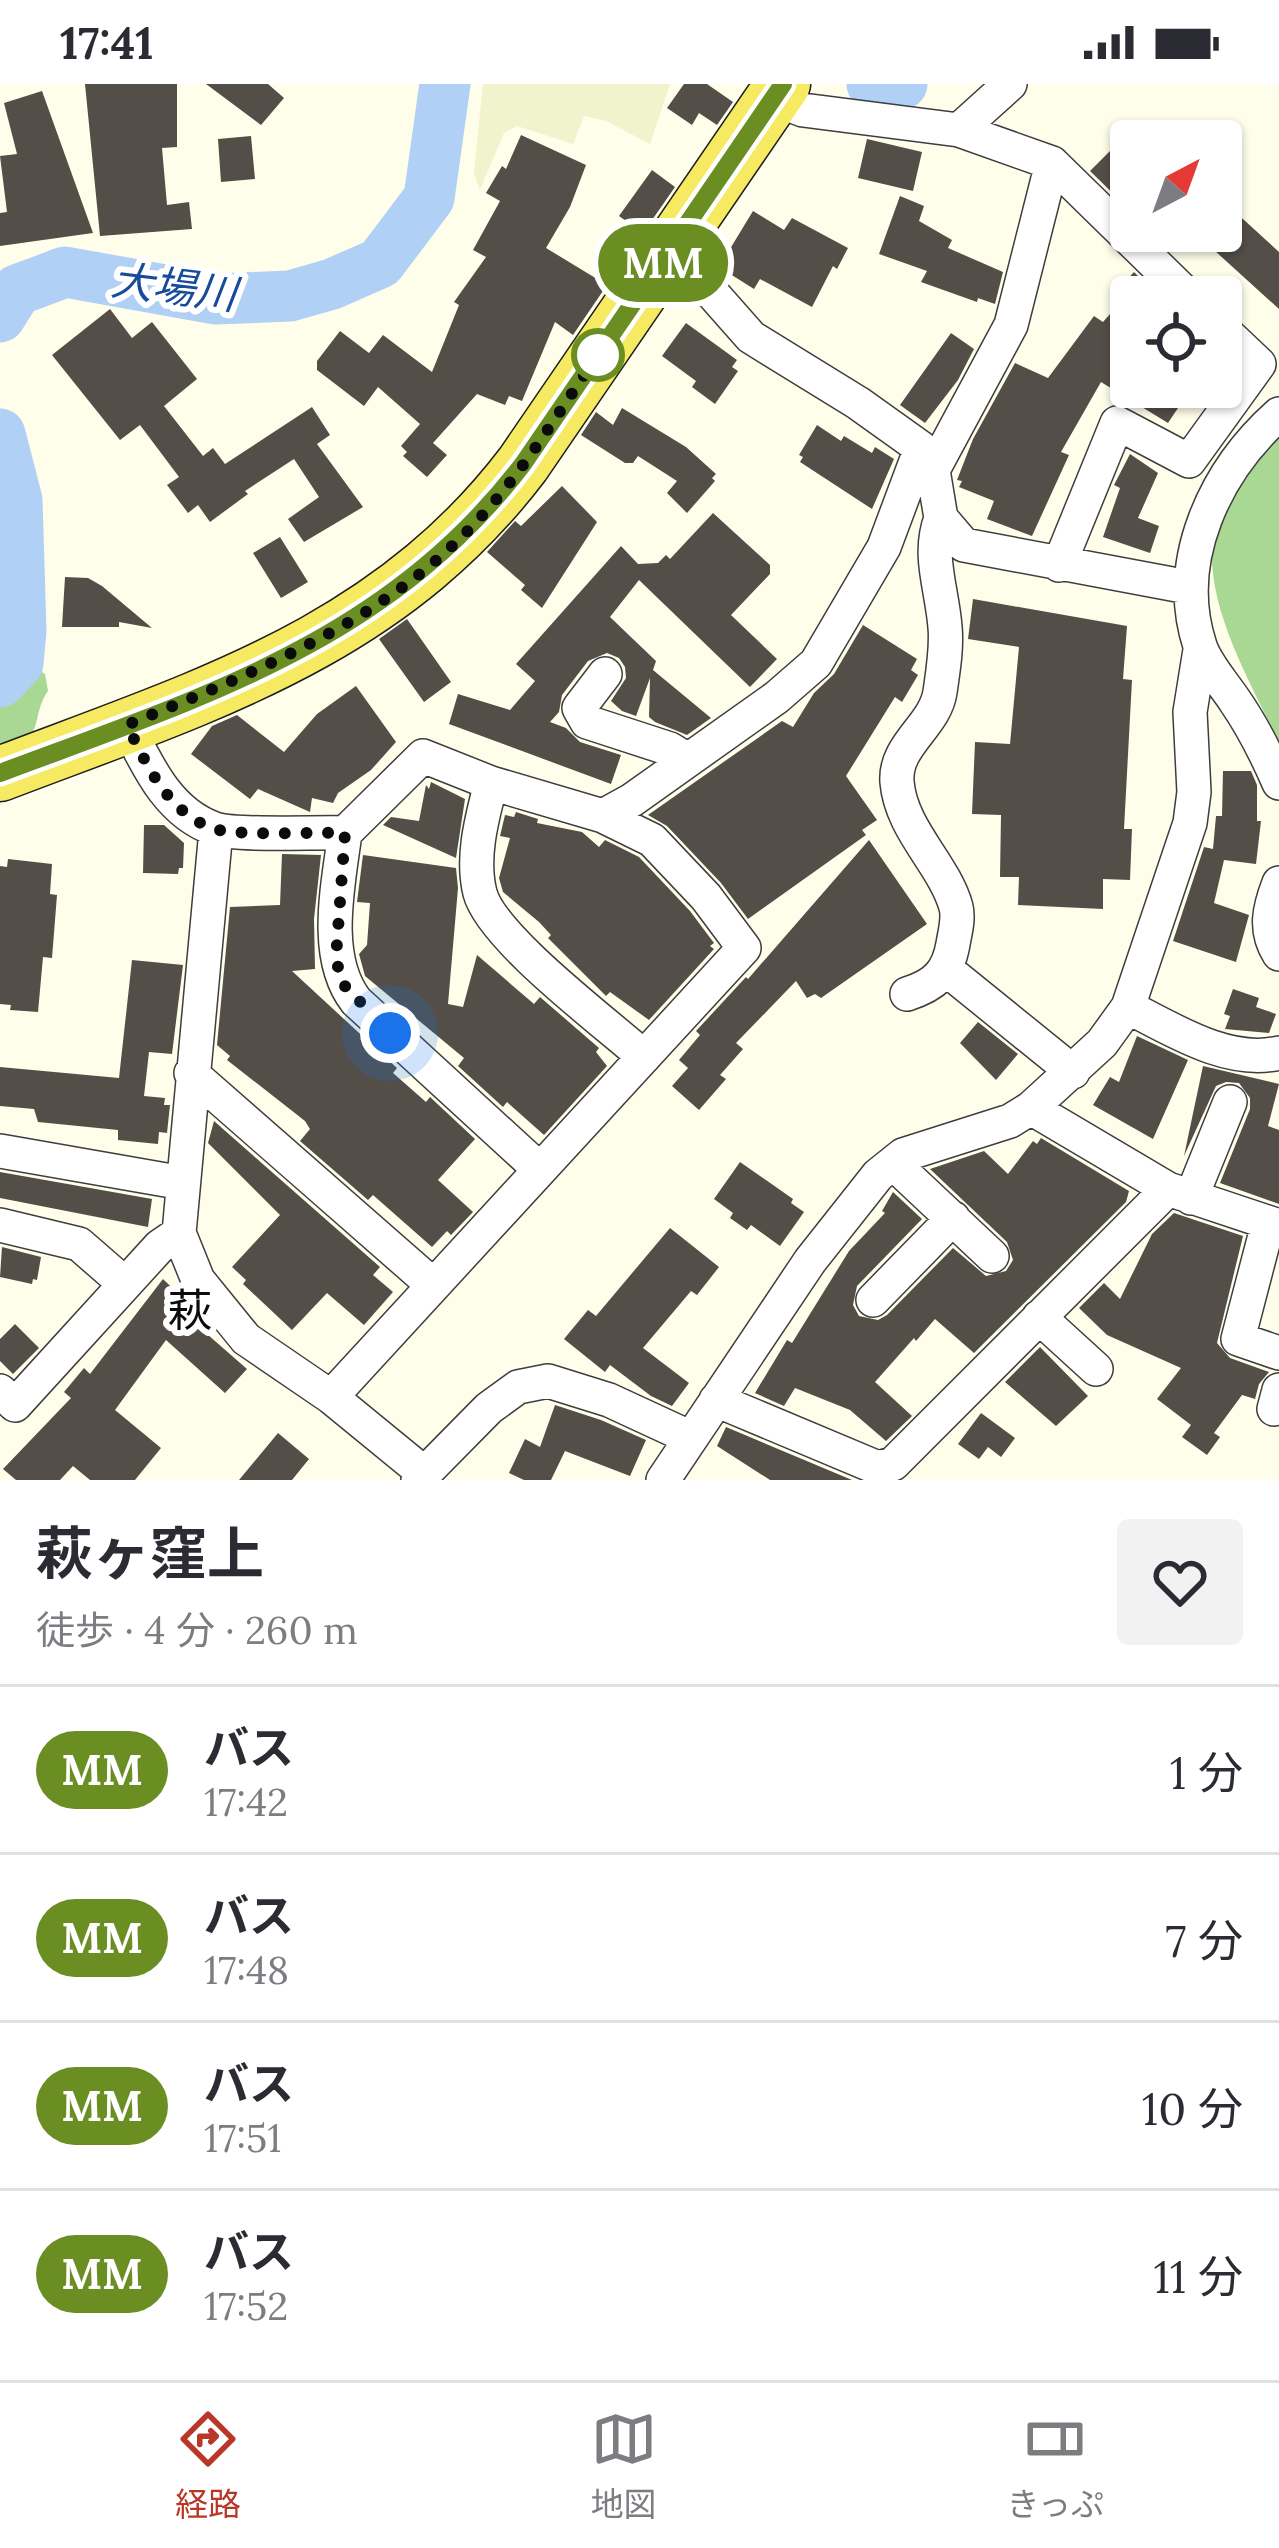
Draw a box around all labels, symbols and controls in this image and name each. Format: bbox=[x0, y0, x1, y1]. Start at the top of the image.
text: 17:41 bbox=[60, 14, 154, 71]
north arrow bbox=[1110, 120, 1242, 252]
map controls bbox=[1110, 120, 1242, 408]
line badge: MM bbox=[609, 224, 717, 302]
text: MM bbox=[622, 236, 704, 290]
water label: 大場川 bbox=[108, 253, 244, 322]
button: locate bbox=[1110, 276, 1242, 408]
unlabelled marker bbox=[573, 330, 623, 380]
your location bbox=[360, 1003, 420, 1063]
district label: 萩 bbox=[167, 1281, 213, 1338]
text: 萩ヶ窪上 bbox=[36, 1517, 264, 1590]
button: heart bbox=[1117, 1519, 1243, 1645]
text: 徒歩 · 4 分 · 260 m bbox=[36, 1605, 358, 1655]
text: バス bbox=[204, 1719, 294, 1776]
text: MM bbox=[61, 1743, 143, 1797]
text: 1 分 bbox=[1170, 1744, 1243, 1801]
text: 17:42 bbox=[204, 1777, 288, 1827]
text: バス bbox=[204, 1887, 294, 1944]
text: MM bbox=[61, 1911, 143, 1965]
text: 7 分 bbox=[1165, 1912, 1243, 1969]
text: 17:48 bbox=[204, 1945, 289, 1995]
text: バス bbox=[204, 2055, 294, 2112]
text: MM bbox=[61, 2079, 143, 2133]
text: 10 分 bbox=[1142, 2080, 1243, 2137]
text: 17:51 bbox=[204, 2113, 281, 2163]
text: バス bbox=[204, 2223, 294, 2280]
text: MM bbox=[61, 2247, 143, 2301]
text: 11 分 bbox=[1153, 2248, 1243, 2305]
text: 17:52 bbox=[204, 2281, 288, 2331]
tab: 経路 bbox=[175, 2406, 241, 2526]
tab: 地図 bbox=[591, 2406, 657, 2526]
tab: きっぷ bbox=[1006, 2406, 1104, 2526]

